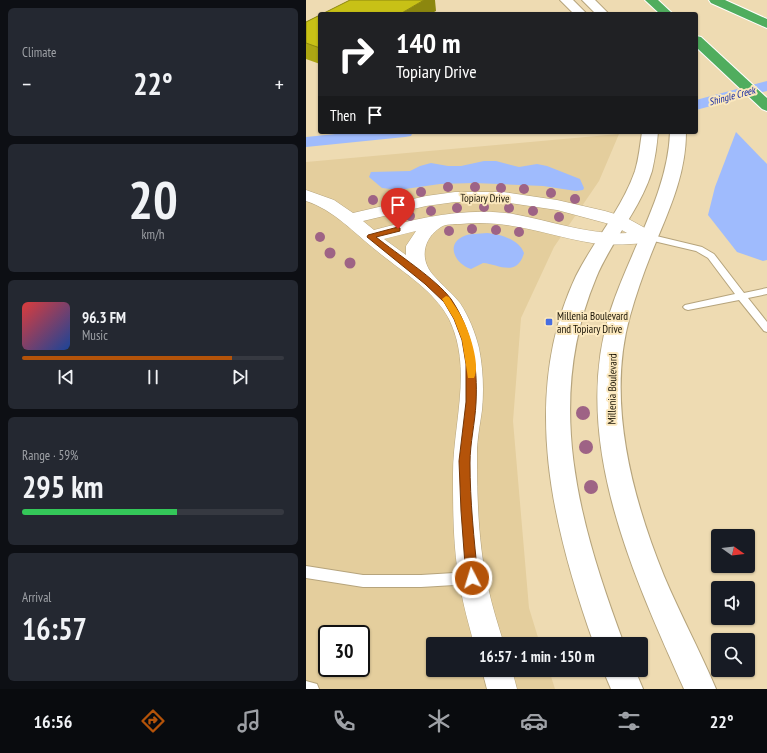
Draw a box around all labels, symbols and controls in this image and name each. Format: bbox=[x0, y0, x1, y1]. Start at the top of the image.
text: 140 m bbox=[396, 24, 460, 61]
icon: right bbox=[330, 28, 382, 80]
text: Climate bbox=[22, 44, 56, 61]
text: Topiary Drive bbox=[396, 60, 477, 83]
text: 22° bbox=[133, 64, 173, 103]
text: − bbox=[22, 70, 31, 98]
text: + bbox=[275, 70, 284, 98]
water label: Shingle Creek bbox=[707, 83, 758, 108]
icon: arrive bbox=[364, 104, 386, 126]
text: Then bbox=[330, 106, 356, 125]
text: 20 bbox=[128, 166, 178, 233]
pin bbox=[381, 188, 415, 229]
street label: Topiary Drive bbox=[460, 191, 510, 205]
icon: arrive bbox=[387, 194, 409, 216]
text: km/h bbox=[141, 226, 165, 243]
text: 96.3 FM bbox=[82, 308, 126, 327]
place label: Millenia Boulevard and Topiary Drive bbox=[557, 309, 628, 336]
marker: Millenia Boulevard and Topiary Drive bbox=[544, 317, 554, 327]
text: Music bbox=[82, 327, 108, 344]
street label: Millenia Boulevard bbox=[604, 353, 620, 425]
icon: previous bbox=[55, 366, 77, 388]
icon: pause bbox=[142, 366, 164, 388]
icon: next bbox=[229, 366, 251, 388]
text: Range · 59% bbox=[22, 447, 78, 464]
text: 295 km bbox=[22, 467, 103, 506]
north arrow bbox=[711, 529, 755, 573]
map controls bbox=[711, 529, 755, 677]
position arrow bbox=[451, 557, 493, 599]
button: sound bbox=[711, 581, 755, 625]
text: Arrival bbox=[22, 589, 51, 606]
text: 16:57 bbox=[22, 609, 87, 648]
speed limit sign: 30 bbox=[318, 625, 370, 677]
button: search bbox=[711, 633, 755, 677]
text: 16:57 · 1 min · 150 m bbox=[479, 647, 595, 666]
icon: directions bbox=[139, 707, 167, 735]
icon: music bbox=[235, 707, 263, 735]
icon: phone bbox=[330, 707, 358, 735]
icon: climate bbox=[425, 707, 453, 735]
icon: car bbox=[520, 707, 548, 735]
icon: filters bbox=[615, 707, 643, 735]
text: 16:56 bbox=[34, 710, 72, 733]
text: 22° bbox=[710, 710, 733, 733]

